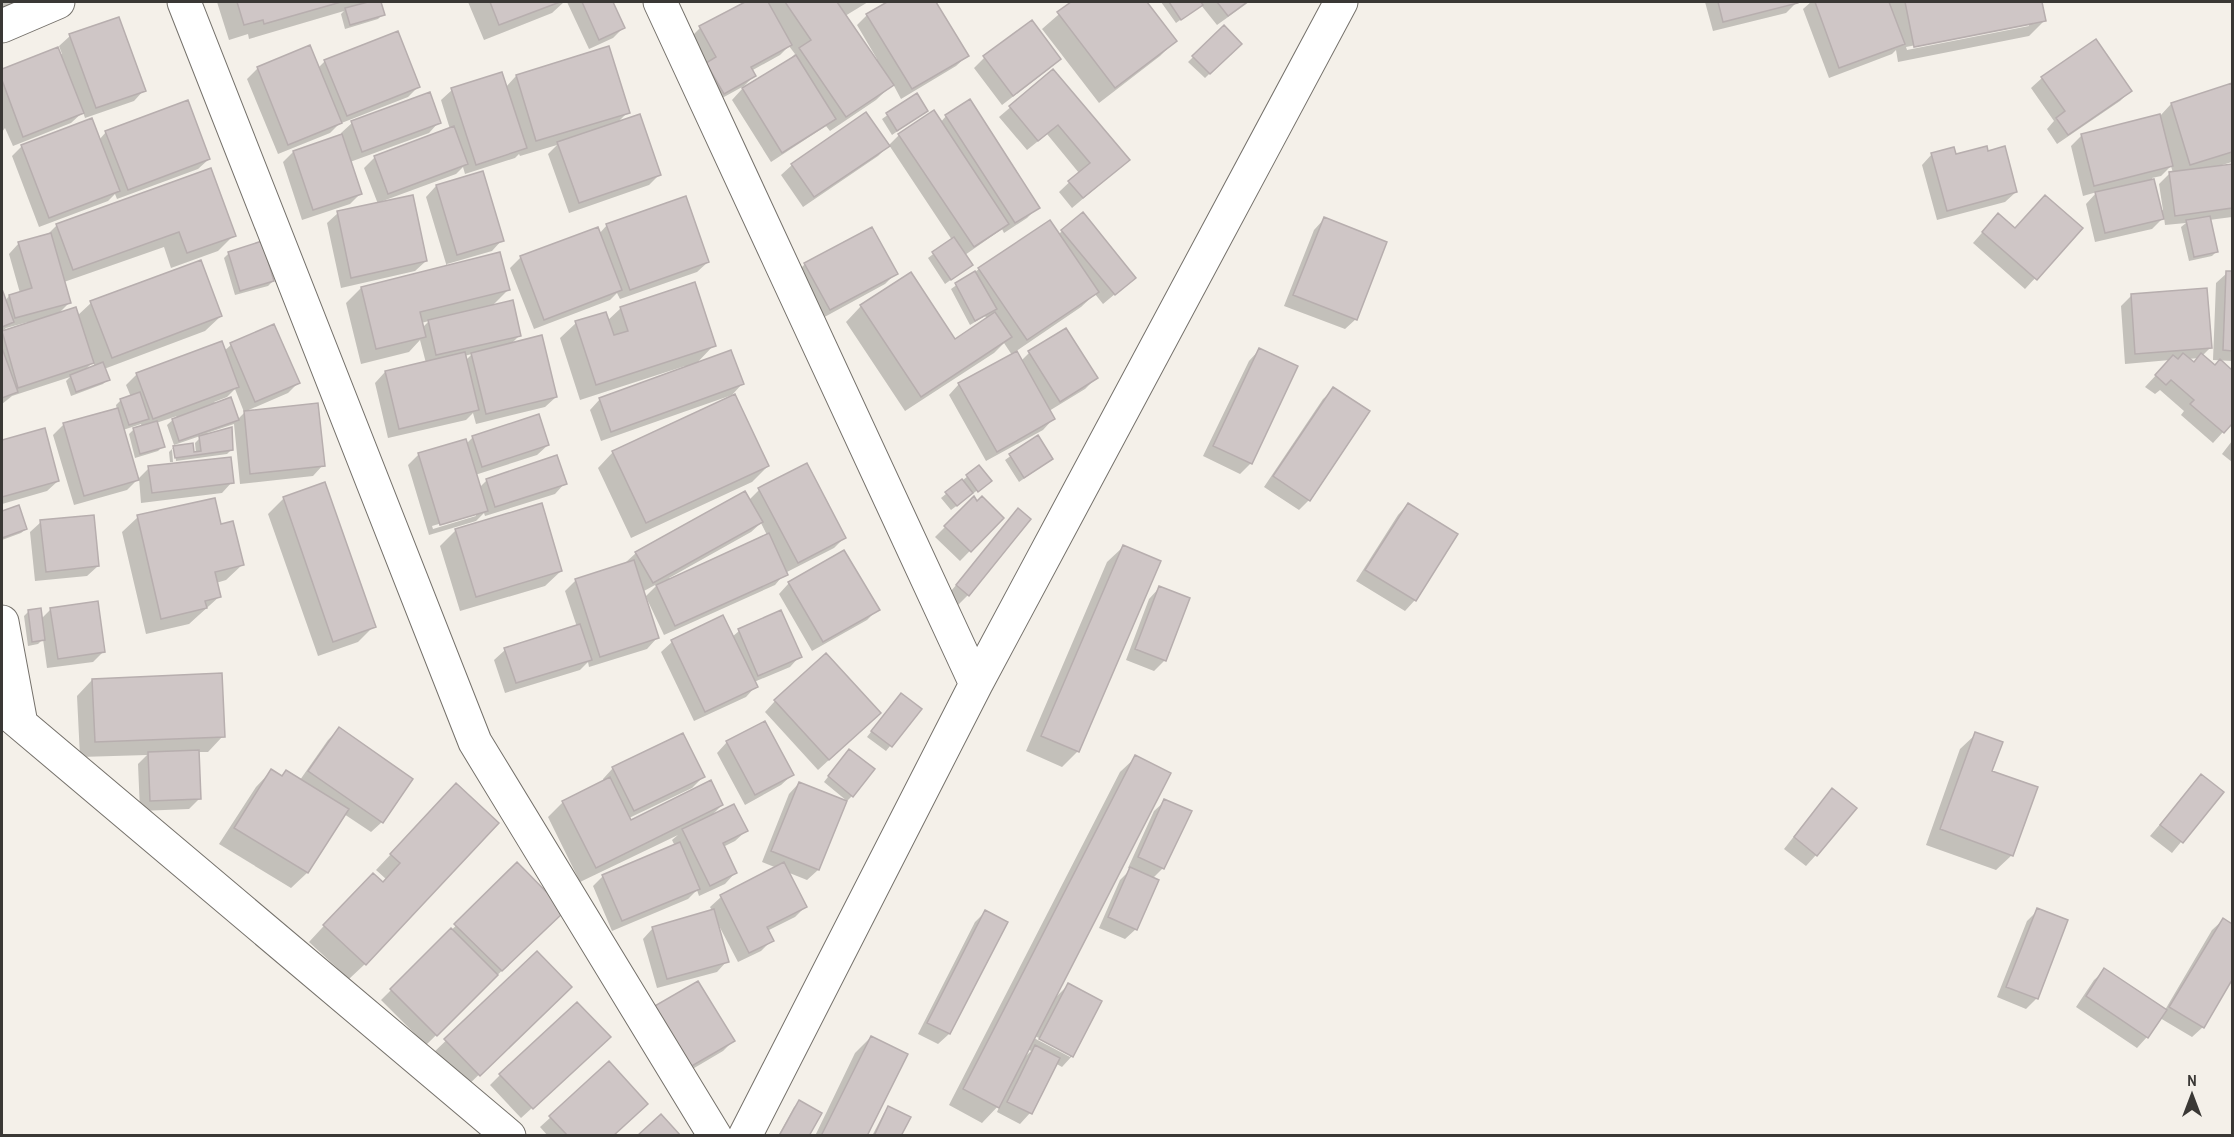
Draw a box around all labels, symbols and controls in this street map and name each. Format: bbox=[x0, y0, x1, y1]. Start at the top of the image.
north arrow bbox=[2162, 1065, 2222, 1125]
text: N bbox=[2187, 1069, 2197, 1091]

